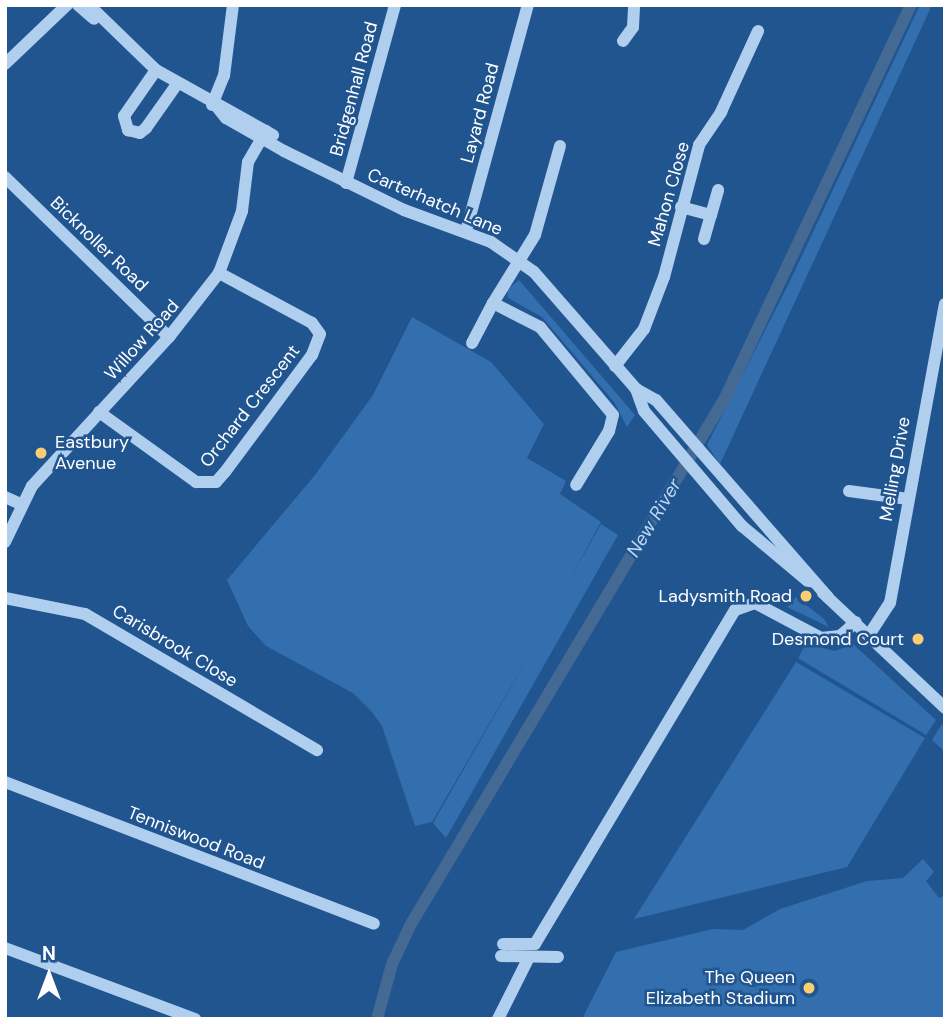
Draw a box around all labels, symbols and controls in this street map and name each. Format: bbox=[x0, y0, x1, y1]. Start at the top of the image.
street label: Bridgenhall Road bbox=[326, 19, 382, 159]
street label: Layard Road bbox=[456, 61, 504, 165]
street label: Mahon Close bbox=[644, 139, 694, 249]
street label: Carterhatch Lane bbox=[364, 164, 506, 240]
street label: Bicknoller Road bbox=[46, 192, 152, 296]
street label: Willow Road bbox=[100, 295, 184, 385]
street label: Orchard Crescent bbox=[195, 340, 305, 472]
street label: Melling Drive bbox=[875, 415, 915, 523]
place label: Eastbury Avenue bbox=[55, 432, 129, 474]
marker: Eastbury Avenue bbox=[33, 445, 49, 461]
water label: New River bbox=[622, 475, 686, 561]
place label: Ladysmith Road bbox=[658, 585, 792, 607]
marker: Ladysmith Road bbox=[798, 588, 814, 604]
street label: Carisbrook Close bbox=[108, 600, 242, 692]
place label: Desmond Court bbox=[772, 628, 904, 650]
marker: Desmond Court bbox=[910, 631, 926, 647]
street label: Tenniswood Road bbox=[124, 802, 268, 874]
north arrow bbox=[14, 940, 84, 1010]
text: N bbox=[42, 941, 56, 966]
place label: The Queen Elizabeth Stadium bbox=[646, 967, 795, 1010]
marker: The Queen Elizabeth Stadium bbox=[801, 980, 817, 996]

